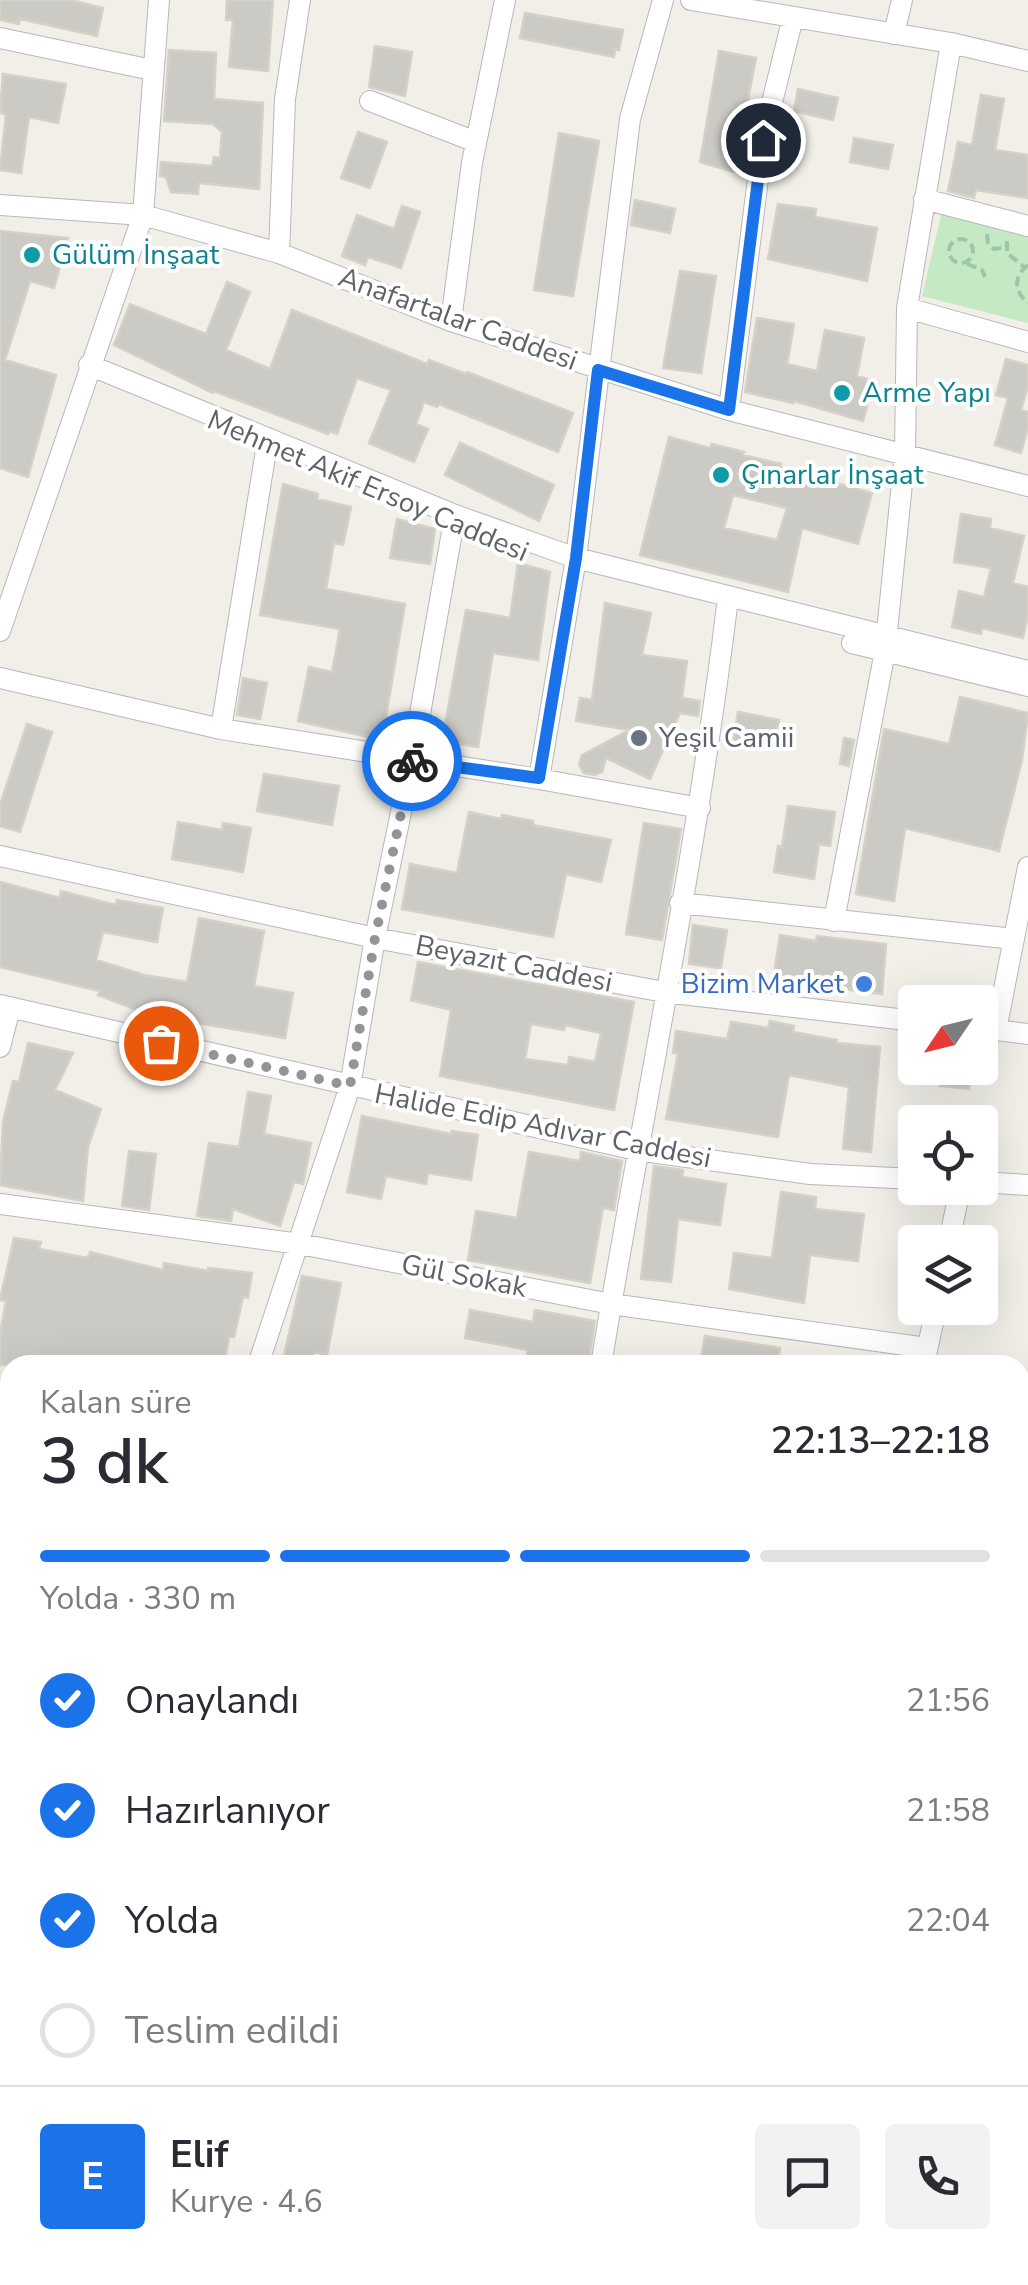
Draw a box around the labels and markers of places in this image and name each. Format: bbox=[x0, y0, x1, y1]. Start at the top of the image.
pin bbox=[721, 98, 806, 183]
place label: Gülüm İnşaat bbox=[52, 236, 219, 274]
marker: Gülüm İnşaat bbox=[21, 244, 43, 266]
place label: Arme Yapı bbox=[862, 374, 991, 412]
marker: Arme Yapı bbox=[831, 382, 853, 404]
place label: Çınarlar İnşaat bbox=[741, 456, 924, 494]
marker: Çınarlar İnşaat bbox=[710, 464, 732, 486]
place label: Yeşil Camii bbox=[658, 719, 794, 757]
marker: Yeşil Camii bbox=[628, 727, 650, 749]
place label: Bizim Market bbox=[681, 965, 844, 1003]
marker: Bizim Market bbox=[853, 973, 875, 995]
pin bbox=[119, 1001, 204, 1086]

